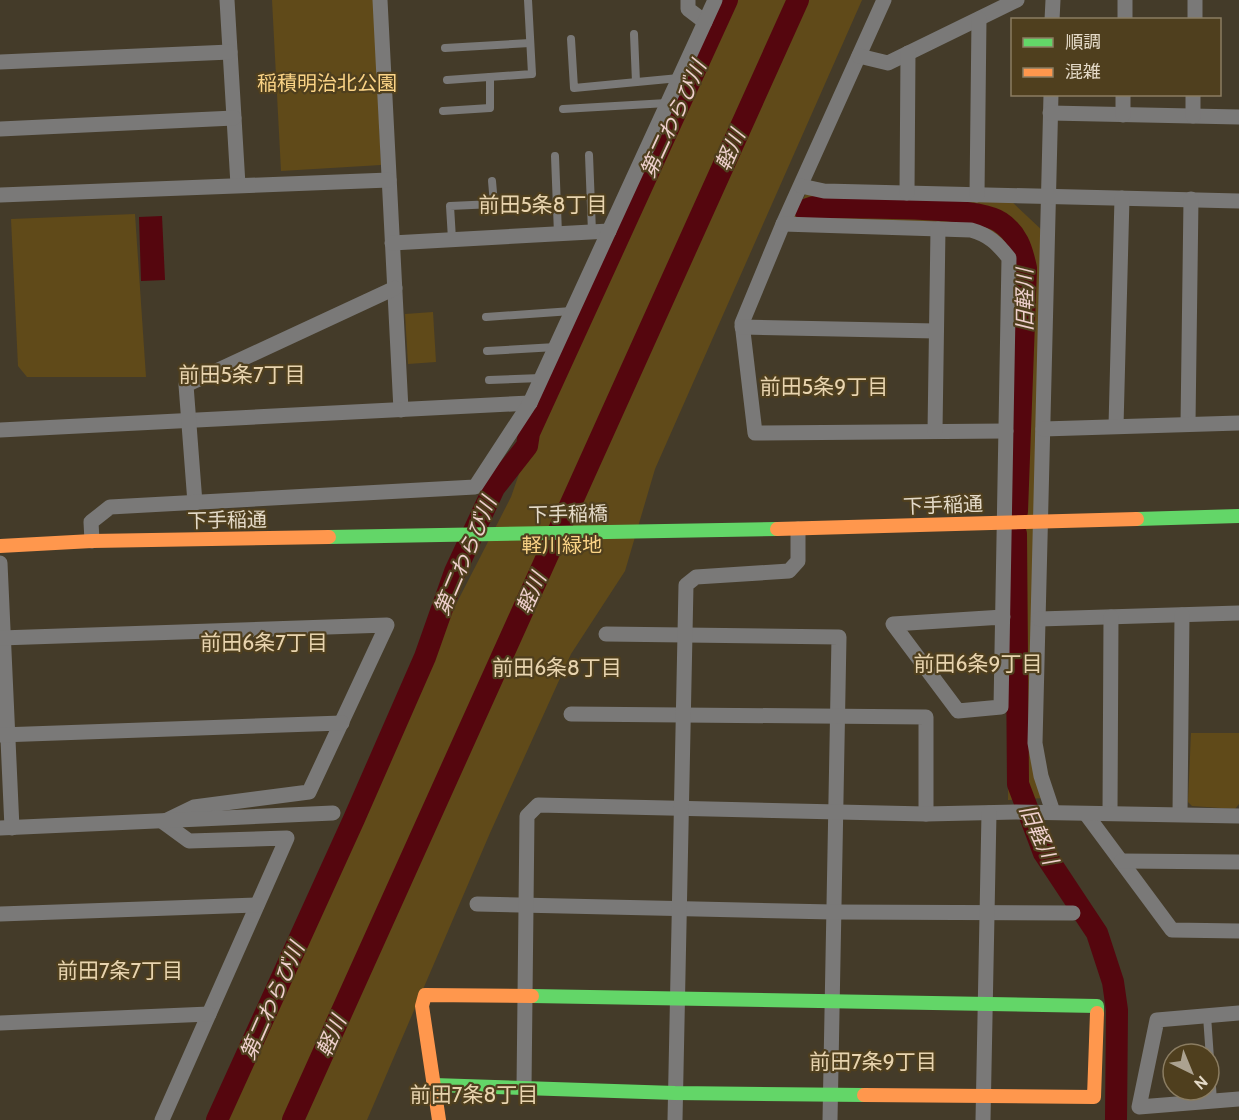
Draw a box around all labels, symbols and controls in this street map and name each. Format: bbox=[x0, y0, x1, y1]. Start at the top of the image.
legend bbox=[1011, 18, 1221, 96]
text: 順調 bbox=[1065, 31, 1101, 53]
water label: 第二わらび川 bbox=[635, 55, 712, 181]
text: 混雑 bbox=[1065, 61, 1101, 83]
park label: 稲積明治北公園 bbox=[257, 71, 397, 95]
water label: 軽川 bbox=[710, 124, 751, 174]
district label: 前田5条8丁目 bbox=[478, 192, 608, 217]
water label: 旧軽川 bbox=[1012, 267, 1037, 332]
district label: 前田5条7丁目 bbox=[179, 362, 305, 387]
district label: 前田5条9丁目 bbox=[760, 374, 888, 399]
water label: 第二わらび川 bbox=[429, 491, 502, 619]
street label: 下手稲通 bbox=[903, 492, 983, 518]
street label: 下手稲橋 bbox=[528, 501, 608, 527]
street label: 下手稲通 bbox=[187, 507, 267, 533]
park label: 軽川緑地 bbox=[522, 533, 602, 557]
water label: 軽川 bbox=[511, 567, 552, 617]
district label: 前田6条7丁目 bbox=[200, 630, 328, 655]
district label: 前田6条9丁目 bbox=[914, 651, 1042, 676]
district label: 前田6条8丁目 bbox=[492, 655, 622, 680]
water label: 旧軽川 bbox=[1015, 800, 1064, 870]
water label: 第二わらび川 bbox=[235, 937, 310, 1064]
district label: 前田7条7丁目 bbox=[57, 958, 183, 983]
water label: 軽川 bbox=[311, 1010, 352, 1060]
north arrow bbox=[1161, 1042, 1221, 1102]
district label: 前田7条9丁目 bbox=[809, 1049, 937, 1074]
text: N bbox=[1190, 1072, 1212, 1093]
district label: 前田7条8丁目 bbox=[410, 1082, 538, 1107]

